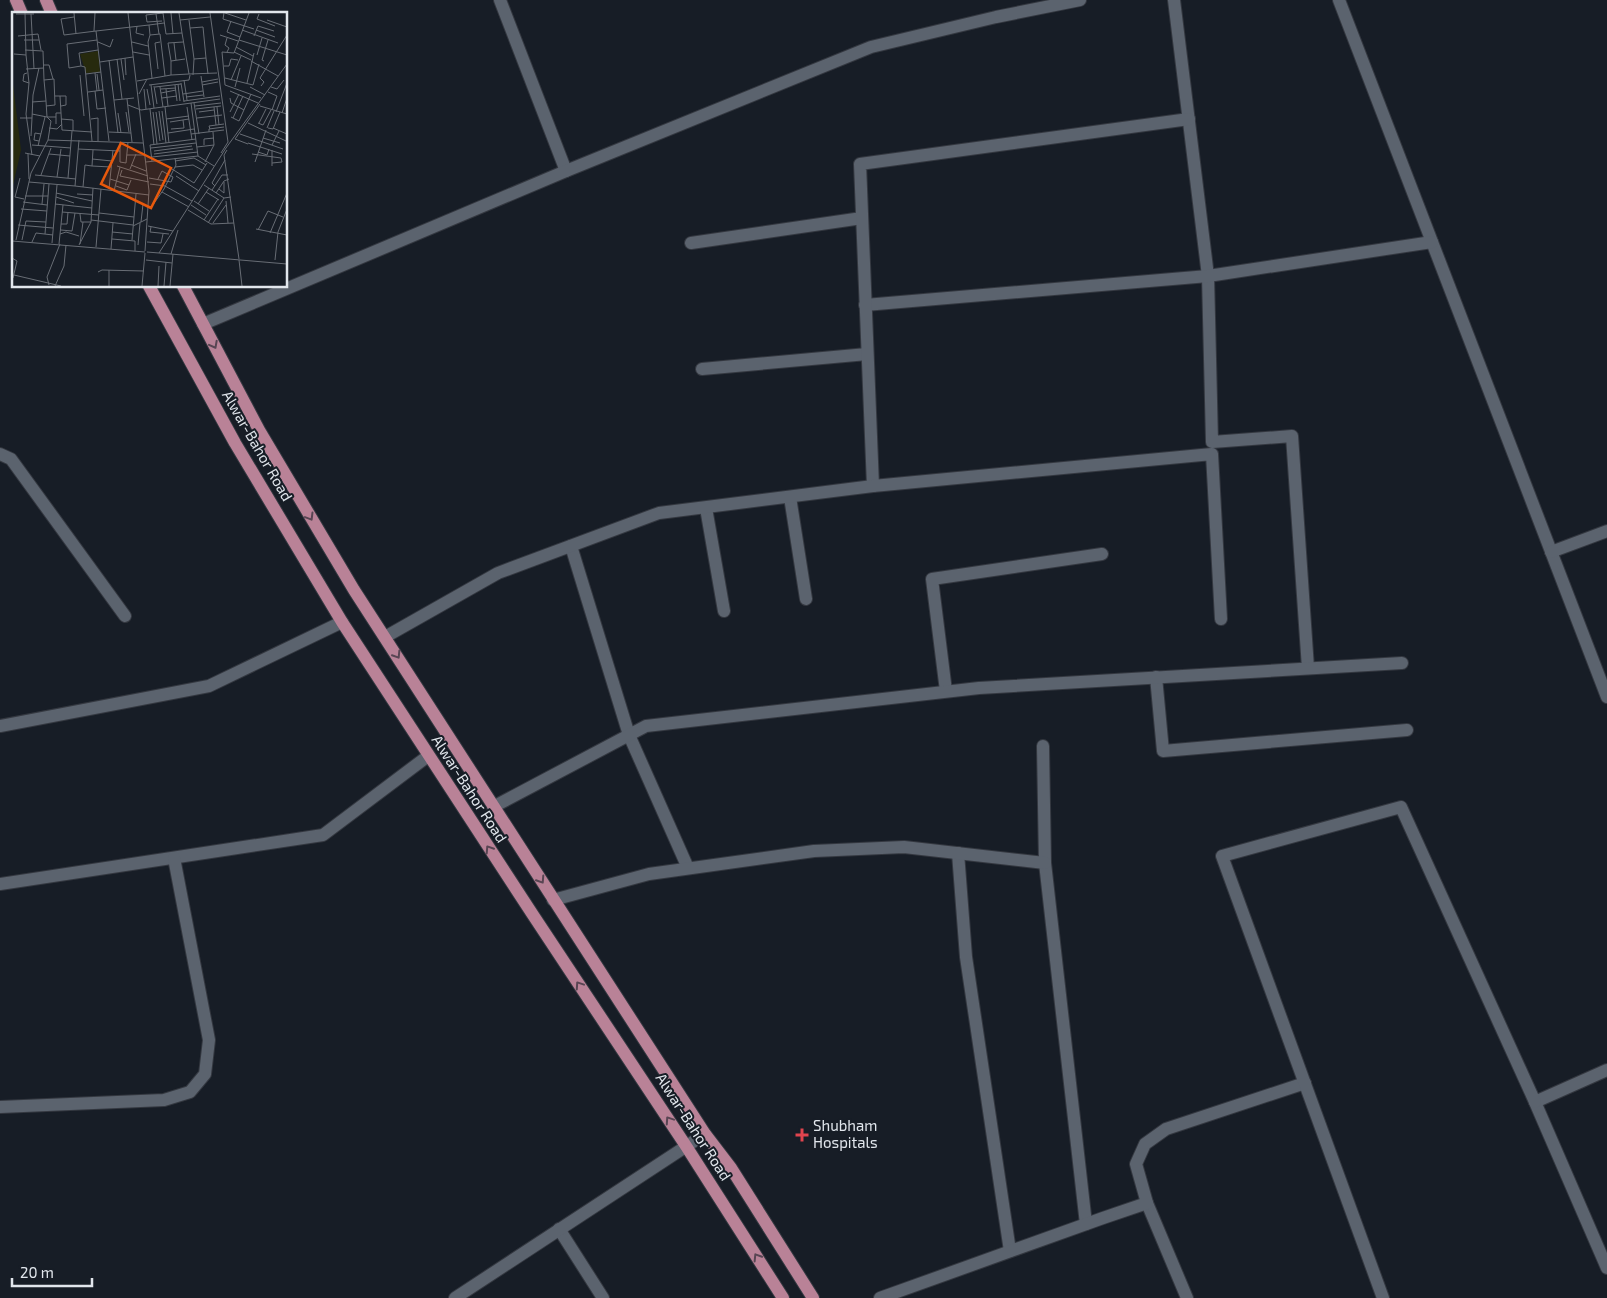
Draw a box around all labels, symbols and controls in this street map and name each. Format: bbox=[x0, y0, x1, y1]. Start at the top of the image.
inset map bbox=[12, 12, 288, 288]
one-way arrow bbox=[208, 339, 218, 348]
street label: Alwar-Bahor Road bbox=[219, 387, 297, 504]
one-way arrow bbox=[304, 512, 314, 521]
one-way arrow bbox=[390, 649, 400, 658]
street label: Alwar-Bahor Road bbox=[428, 731, 511, 846]
one-way arrow bbox=[486, 846, 495, 855]
one-way arrow bbox=[534, 875, 544, 884]
one-way arrow bbox=[576, 981, 585, 991]
street label: Alwar-Bahor Road bbox=[652, 1069, 735, 1184]
one-way arrow bbox=[666, 1116, 675, 1126]
place label: Shubham Hospitals bbox=[813, 1116, 878, 1151]
marker: Shubham Hospitals bbox=[795, 1128, 809, 1142]
one-way arrow bbox=[753, 1253, 763, 1262]
scale bar bbox=[12, 1256, 92, 1288]
text: 20 m bbox=[20, 1263, 54, 1281]

